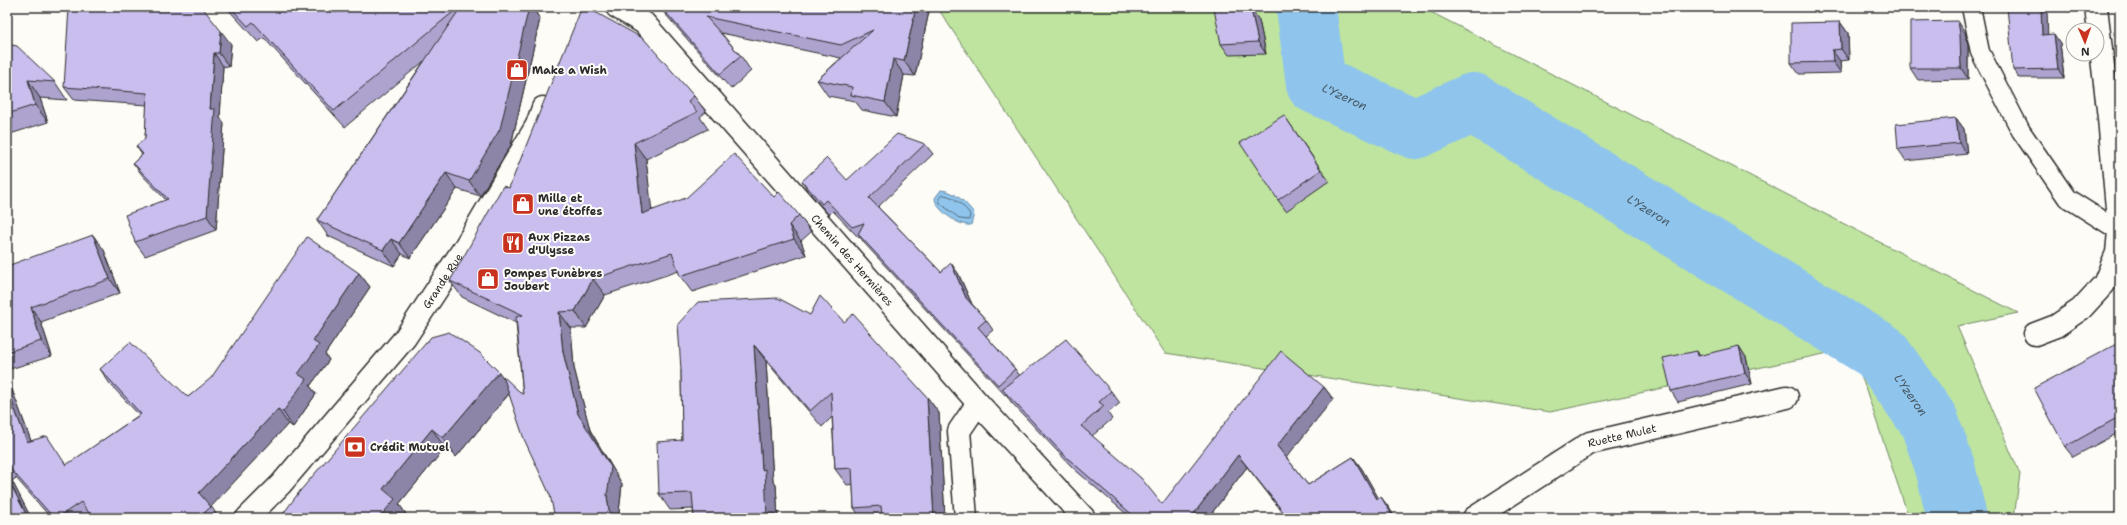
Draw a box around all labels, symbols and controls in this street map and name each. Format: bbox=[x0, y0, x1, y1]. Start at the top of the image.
north arrow bbox=[2065, 22, 2105, 62]
text: N bbox=[2080, 44, 2090, 59]
shop icon: Make a Wish bbox=[504, 57, 530, 83]
place label: Make a Wish bbox=[532, 63, 607, 78]
water label: L'Yzeron bbox=[1319, 80, 1370, 114]
shop icon: Mille et une étoffes bbox=[510, 191, 536, 217]
place label: Mille et une étoffes bbox=[538, 191, 602, 219]
water label: L'Yzeron bbox=[1624, 191, 1673, 230]
street label: Chemin des Hermières bbox=[807, 211, 897, 310]
restaurant icon: Aux Pizzas d'Ulysse bbox=[500, 230, 526, 256]
place label: Aux Pizzas d'Ulysse bbox=[528, 230, 590, 258]
street label: Grande Rue bbox=[419, 251, 466, 312]
shop icon: Pompes Funèbres Joubert bbox=[475, 266, 501, 292]
place label: Pompes Funèbres Joubert bbox=[504, 266, 603, 294]
water label: L'Yzeron bbox=[1890, 371, 1931, 419]
street label: Ruette Mulet bbox=[1586, 421, 1658, 451]
bank icon: Crédit Mutuel bbox=[342, 434, 368, 460]
place label: Crédit Mutuel bbox=[370, 440, 449, 455]

